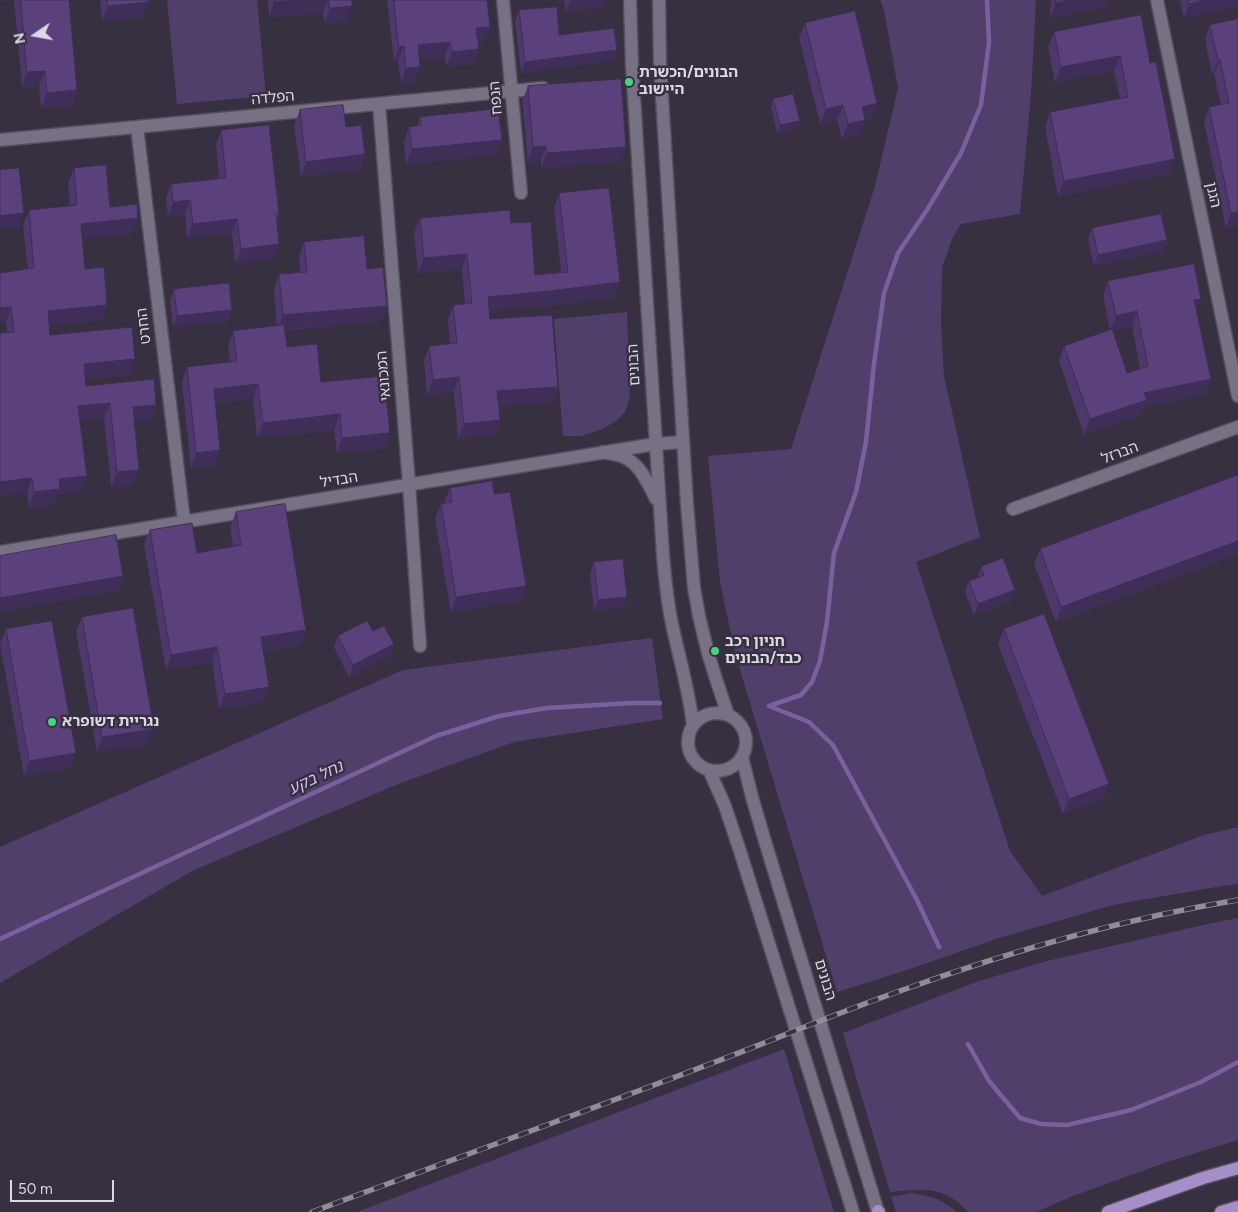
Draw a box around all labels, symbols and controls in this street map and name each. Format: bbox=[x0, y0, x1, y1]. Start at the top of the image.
north arrow bbox=[10, 10, 60, 60]
text: N bbox=[10, 31, 29, 45]
place label: הבונים/הכשרת היישוב bbox=[639, 64, 738, 99]
marker: הבונים/הכשרת היישוב bbox=[623, 76, 635, 88]
street label: הנפח bbox=[486, 80, 506, 116]
street label: הפלדה bbox=[251, 87, 295, 109]
street label: הגנן bbox=[1202, 181, 1224, 209]
street label: החרט bbox=[133, 307, 155, 345]
street label: הבונים bbox=[624, 343, 644, 387]
street label: המכונאי bbox=[373, 350, 395, 402]
street label: הברזל bbox=[1099, 438, 1141, 468]
street label: הבדיל bbox=[319, 468, 359, 492]
place label: חניון רכב כבד/הבונים bbox=[725, 633, 802, 668]
marker: חניון רכב כבד/הבונים bbox=[709, 645, 721, 657]
place label: נגריית דשופרא bbox=[62, 713, 159, 731]
marker: נגריית דשופרא bbox=[46, 716, 58, 728]
water label: נחל בקע bbox=[286, 757, 346, 799]
street label: הבונים bbox=[810, 957, 840, 1003]
scale bar bbox=[12, 1170, 116, 1202]
text: 50 m bbox=[18, 1180, 53, 1198]

